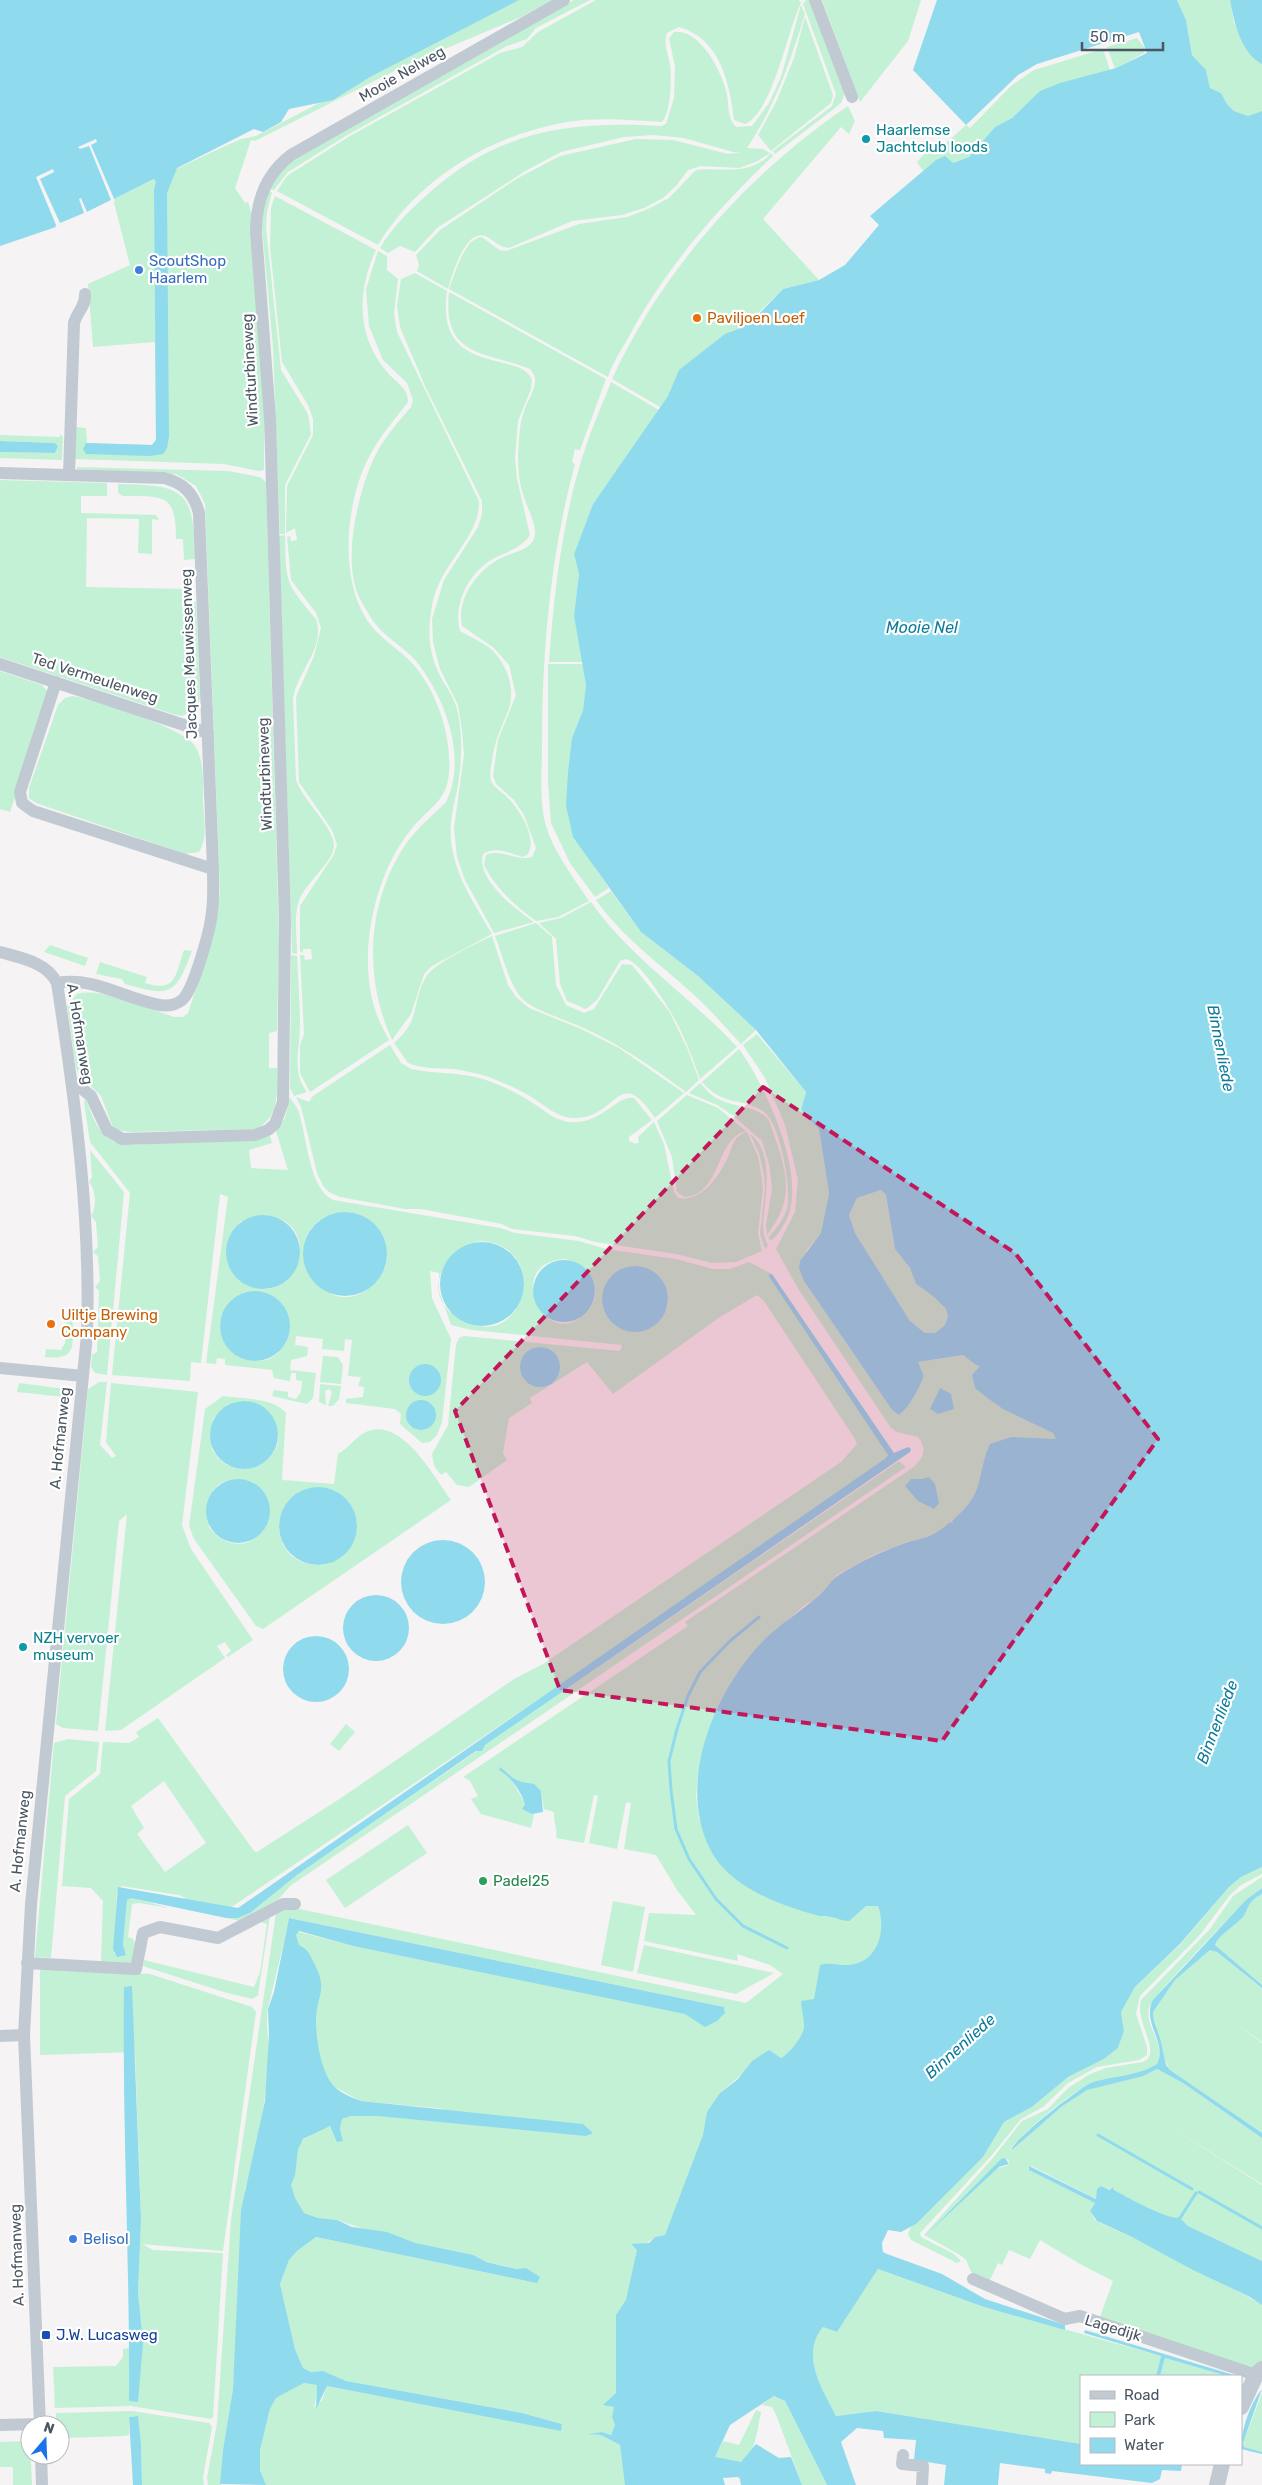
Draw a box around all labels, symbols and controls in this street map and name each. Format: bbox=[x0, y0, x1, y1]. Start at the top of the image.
scale bar bbox=[1082, 20, 1163, 52]
text: 50 m bbox=[1090, 28, 1125, 46]
street label: Mooie Nelweg bbox=[356, 42, 448, 106]
place label: Haarlemse Jachtclub loods bbox=[876, 121, 988, 156]
marker: Haarlemse Jachtclub loods bbox=[860, 133, 872, 145]
place label: ScoutShop Haarlem bbox=[149, 252, 226, 287]
marker: ScoutShop Haarlem bbox=[133, 264, 145, 276]
place label: Paviljoen Loef bbox=[707, 309, 805, 327]
marker: Paviljoen Loef bbox=[691, 312, 703, 324]
street label: Windturbineweg bbox=[238, 313, 262, 427]
street label: Jacques Meuwissenweg bbox=[177, 568, 201, 740]
water label: Mooie Nel bbox=[886, 618, 959, 637]
street label: Ted Vermeulenweg bbox=[29, 649, 161, 707]
street label: Windturbineweg bbox=[254, 717, 276, 831]
street label: A. Hofmanweg bbox=[63, 982, 97, 1086]
water label: Binnenliede bbox=[1203, 1003, 1239, 1093]
place label: Uiltje Brewing Company bbox=[61, 1306, 158, 1341]
marker: Uiltje Brewing Company bbox=[45, 1318, 57, 1330]
street label: A. Hofmanweg bbox=[46, 1386, 74, 1490]
place label: NZH vervoer museum bbox=[33, 1629, 120, 1664]
marker: NZH vervoer museum bbox=[17, 1641, 29, 1653]
water label: Binnenliede bbox=[1192, 1678, 1242, 1766]
street label: A. Hofmanweg bbox=[6, 1789, 34, 1893]
place label: Padel25 bbox=[493, 1872, 550, 1890]
marker: Padel25 bbox=[477, 1875, 489, 1887]
water label: Binnenliede bbox=[921, 2010, 999, 2082]
street label: A. Hofmanweg bbox=[6, 2204, 28, 2306]
place label: Belisol bbox=[83, 2230, 129, 2248]
marker: Belisol bbox=[67, 2233, 79, 2245]
street label: Lagedijk bbox=[1083, 2311, 1144, 2345]
place label: J.W. Lucasweg bbox=[56, 2326, 158, 2344]
marker: J.W. Lucasweg bbox=[40, 2329, 52, 2341]
legend bbox=[1080, 2375, 1242, 2465]
text: Road bbox=[1124, 2386, 1160, 2404]
text: Park bbox=[1124, 2411, 1155, 2429]
north arrow bbox=[20, 2415, 70, 2465]
text: N bbox=[42, 2419, 57, 2438]
text: Water bbox=[1124, 2436, 1164, 2454]

